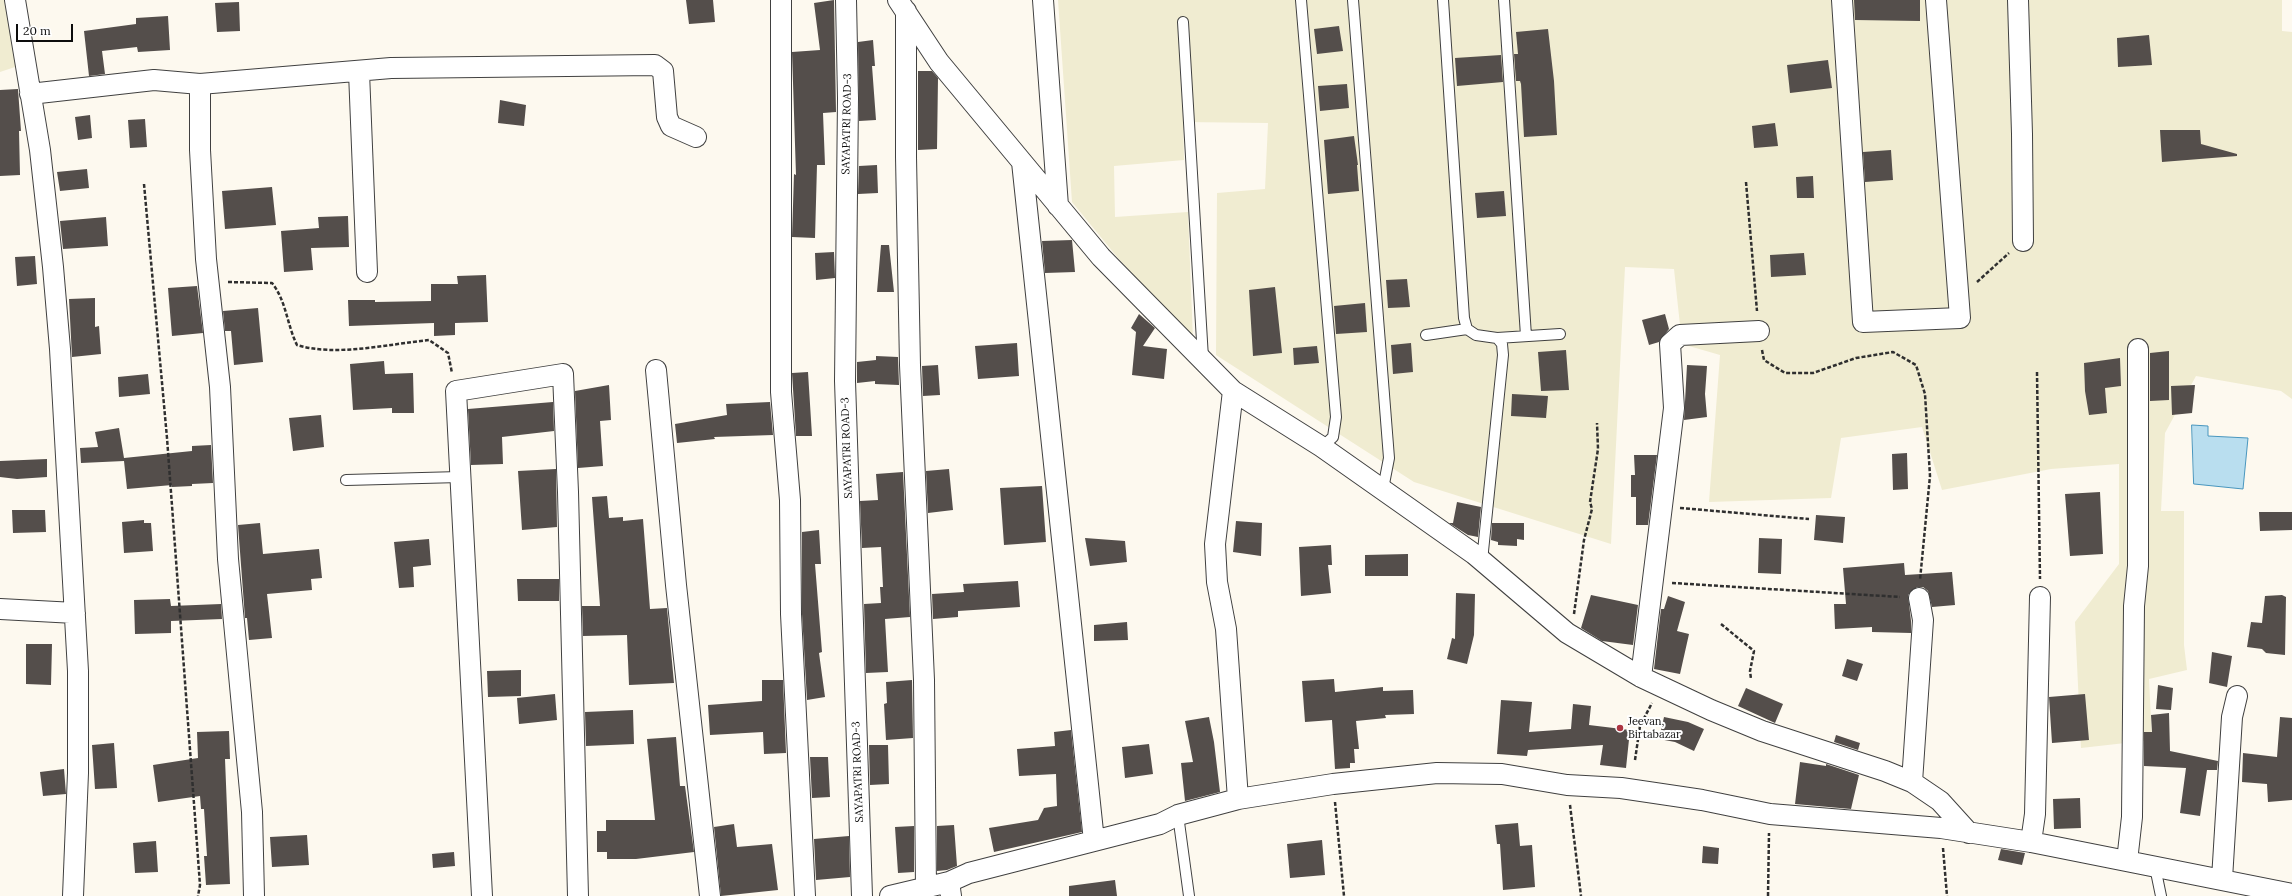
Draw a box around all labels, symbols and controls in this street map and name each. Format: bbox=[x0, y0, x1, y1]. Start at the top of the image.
scale bar bbox=[18, 16, 75, 42]
text: 20 m bbox=[23, 23, 51, 38]
street label: SAYAPATRI ROAD-3 bbox=[840, 73, 854, 175]
street label: SAYAPATRI ROAD-3 bbox=[839, 397, 855, 499]
place label: Jeevan, Birtabazar bbox=[1628, 715, 1681, 741]
street label: SAYAPATRI ROAD-3 bbox=[850, 721, 866, 823]
marker: Jeevan, Birtabazar bbox=[1615, 723, 1625, 733]

